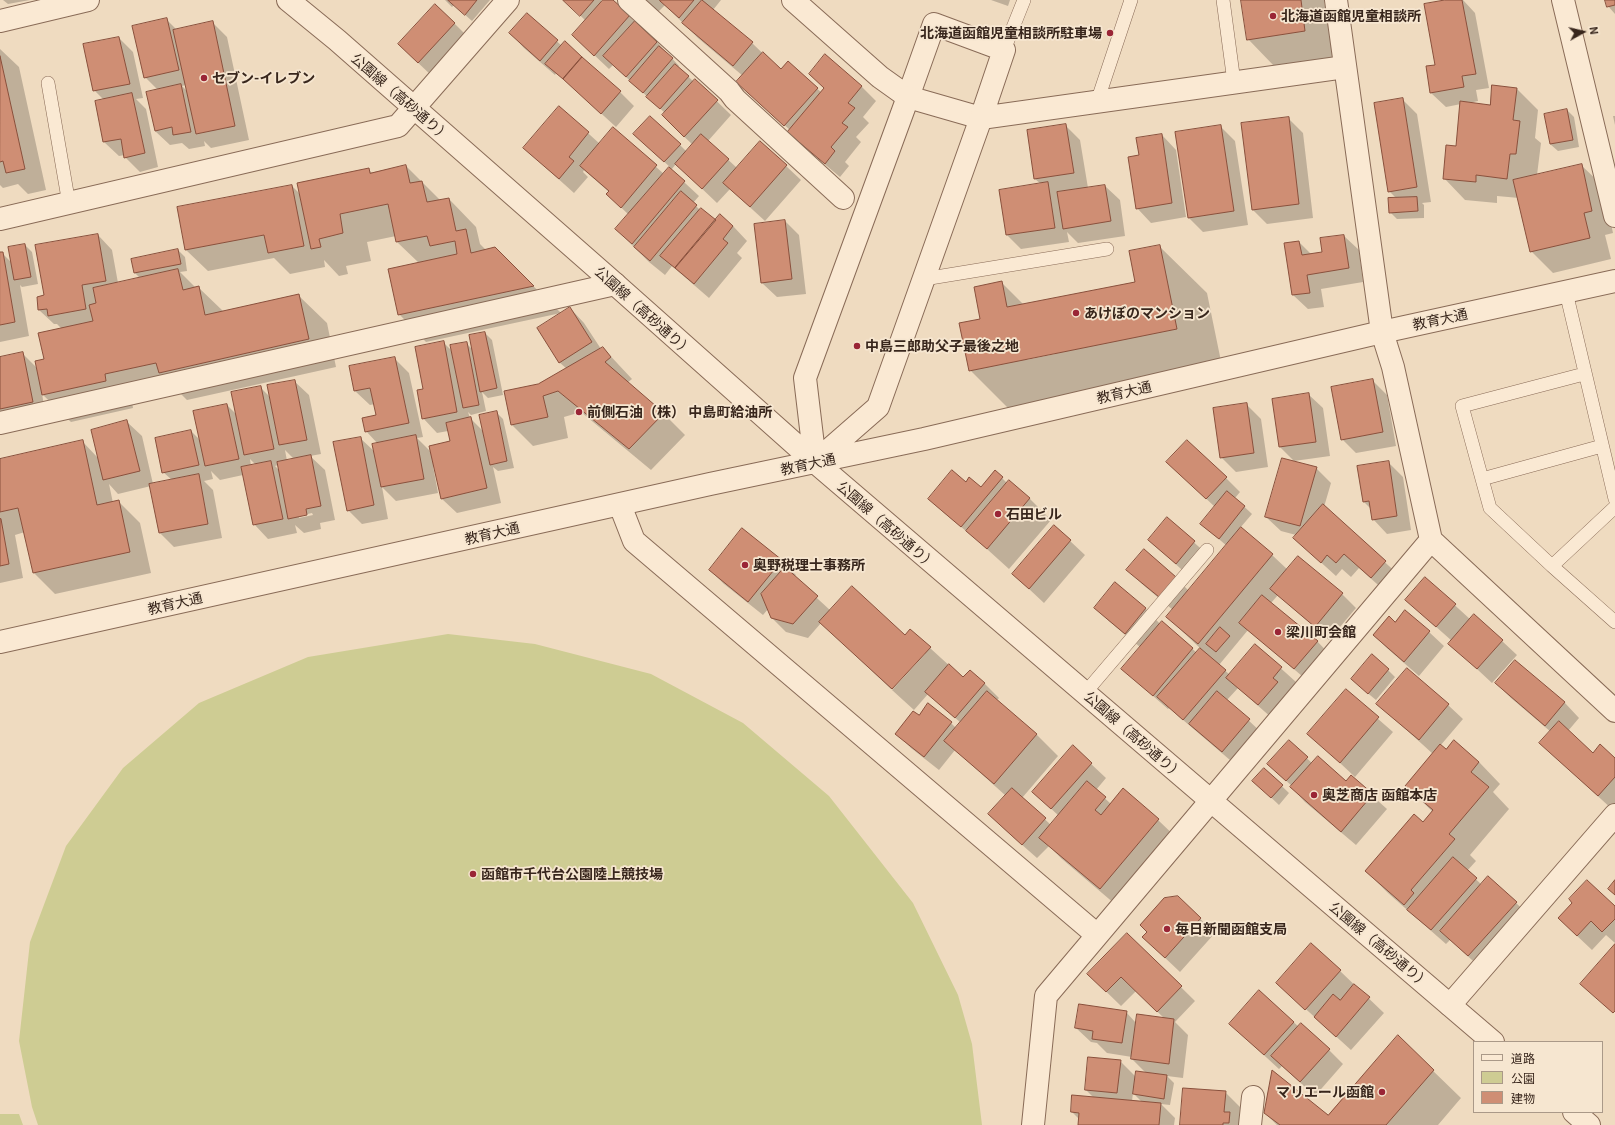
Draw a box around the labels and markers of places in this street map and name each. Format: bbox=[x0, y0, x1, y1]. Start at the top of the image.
place label: 北海道函館児童相談所 bbox=[1281, 8, 1421, 24]
marker: 北海道函館児童相談所 bbox=[1268, 11, 1278, 21]
place label: 北海道函館児童相談所駐車場 bbox=[920, 25, 1102, 41]
marker: 北海道函館児童相談所駐車場 bbox=[1105, 28, 1115, 38]
place label: セブン-イレブン bbox=[212, 70, 315, 86]
marker: セブン-イレブン bbox=[199, 73, 209, 83]
place label: あけぼのマンション bbox=[1084, 305, 1210, 321]
marker: あけぼのマンション bbox=[1071, 308, 1081, 318]
place label: 中島三郎助父子最後之地 bbox=[865, 338, 1019, 354]
marker: 中島三郎助父子最後之地 bbox=[852, 341, 862, 351]
place label: 前側石油（株） 中島町給油所 bbox=[587, 404, 772, 420]
marker: 前側石油（株） 中島町給油所 bbox=[574, 407, 584, 417]
place label: 石田ビル bbox=[1006, 506, 1062, 522]
marker: 石田ビル bbox=[993, 509, 1003, 519]
place label: 奥野税理士事務所 bbox=[753, 557, 865, 573]
marker: 奥野税理士事務所 bbox=[740, 560, 750, 570]
place label: 梁川町会館 bbox=[1286, 624, 1356, 640]
marker: 梁川町会館 bbox=[1273, 627, 1283, 637]
place label: 奥芝商店 函館本店 bbox=[1322, 787, 1437, 803]
marker: 奥芝商店 函館本店 bbox=[1309, 790, 1319, 800]
place label: 函館市千代台公園陸上競技場 bbox=[481, 866, 663, 882]
marker: 函館市千代台公園陸上競技場 bbox=[468, 869, 478, 879]
place label: 毎日新聞函館支局 bbox=[1175, 921, 1287, 937]
marker: 毎日新聞函館支局 bbox=[1162, 924, 1172, 934]
place label: マリエール函館 bbox=[1276, 1084, 1374, 1100]
marker: マリエール函館 bbox=[1377, 1087, 1387, 1097]

